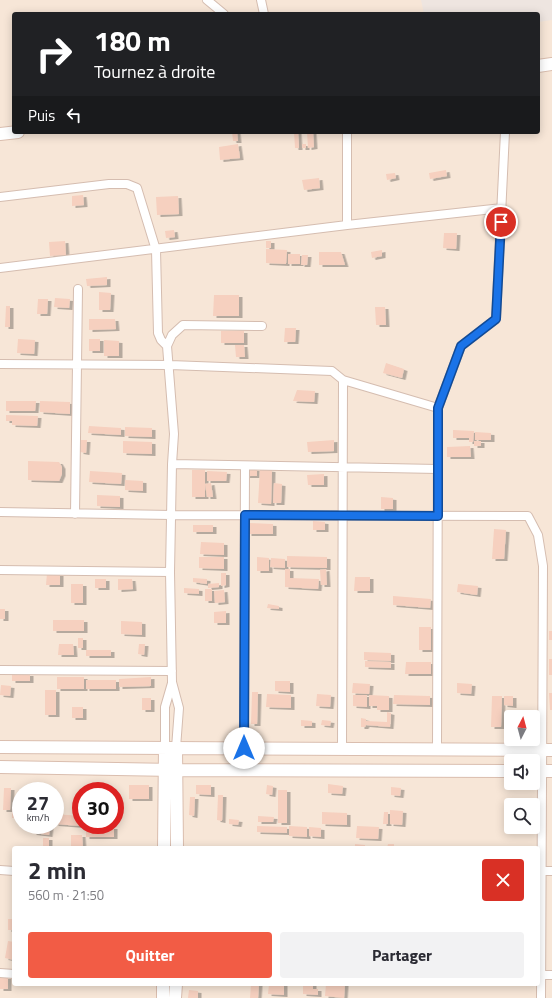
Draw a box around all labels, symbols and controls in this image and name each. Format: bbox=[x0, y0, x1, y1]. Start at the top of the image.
text: 180 m bbox=[94, 19, 171, 62]
icon: right bbox=[28, 28, 80, 80]
text: Tournez à droite bbox=[94, 58, 215, 85]
text: Puis bbox=[28, 104, 55, 127]
icon: left bbox=[63, 104, 85, 126]
pin bbox=[484, 205, 518, 239]
icon: arrive bbox=[490, 211, 512, 233]
north arrow bbox=[504, 710, 540, 746]
map controls bbox=[504, 710, 540, 834]
position arrow bbox=[223, 727, 265, 769]
button: sound bbox=[504, 754, 540, 790]
speed limit sign: 30 bbox=[72, 782, 124, 834]
text: 27 bbox=[27, 787, 49, 818]
button: search bbox=[504, 798, 540, 834]
text: km/h bbox=[27, 810, 49, 825]
text: 2 min bbox=[28, 852, 86, 888]
button: close bbox=[482, 859, 524, 901]
text: 560 m · 21:50 bbox=[28, 885, 104, 905]
button: Quitter bbox=[28, 932, 272, 978]
button: Partager bbox=[280, 932, 524, 978]

